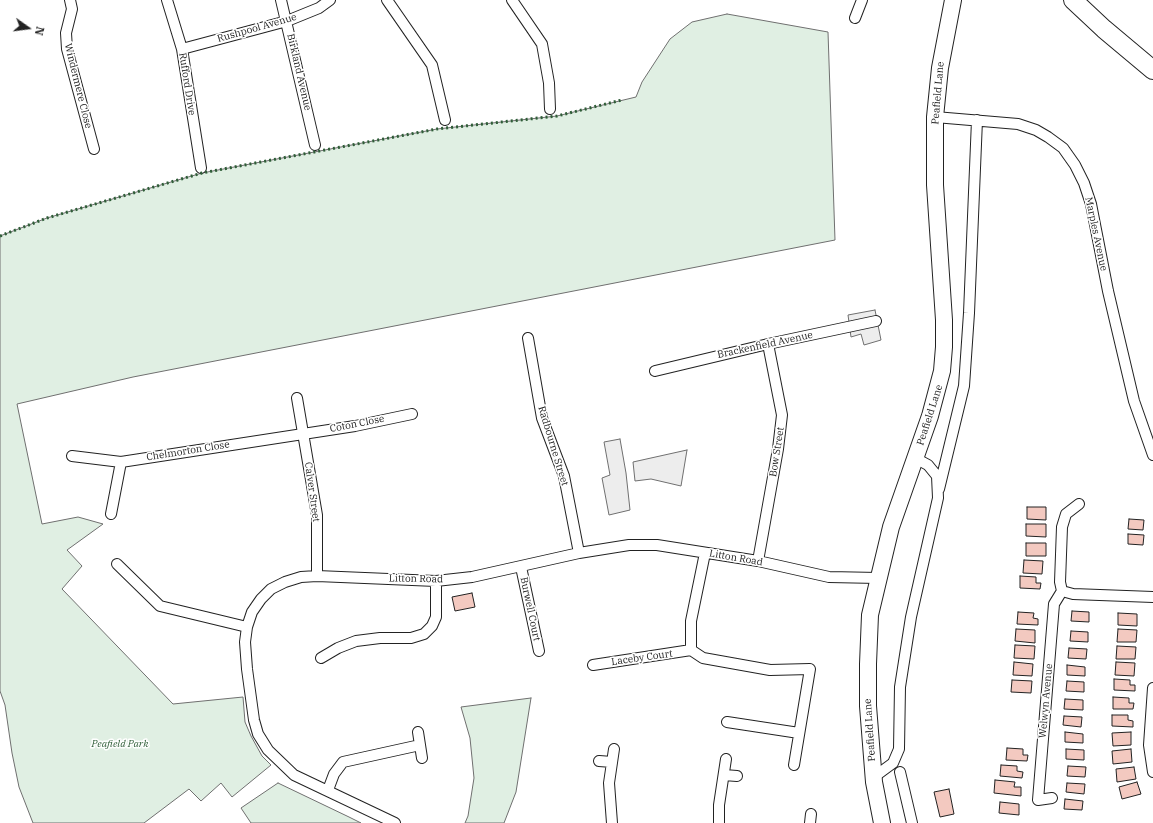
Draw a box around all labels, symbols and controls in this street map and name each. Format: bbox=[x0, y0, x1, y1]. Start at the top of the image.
north arrow bbox=[8, 8, 48, 48]
street label: Rushpool Avenue bbox=[216, 11, 298, 45]
text: N bbox=[32, 25, 47, 37]
street label: Birkland Avenue bbox=[284, 32, 314, 112]
street label: Windermere Close bbox=[62, 42, 94, 130]
street label: Rufford Drive bbox=[176, 52, 198, 116]
street label: Peafield Lane bbox=[929, 61, 947, 125]
street label: Marples Avenue bbox=[1082, 196, 1110, 272]
street label: Brackenfield Avenue bbox=[716, 329, 814, 361]
street label: Peafield Lane bbox=[915, 383, 945, 447]
street label: Radbourne Street bbox=[535, 405, 571, 487]
street label: Coton Close bbox=[329, 413, 385, 435]
street label: Bow Street bbox=[767, 426, 787, 478]
street label: Chelmorton Close bbox=[146, 439, 230, 463]
street label: Calver Street bbox=[302, 461, 322, 523]
street label: Litton Road bbox=[708, 547, 764, 569]
street label: Litton Road bbox=[389, 573, 443, 585]
street label: Burwell Court bbox=[517, 576, 543, 642]
street label: Laceby Court bbox=[611, 648, 673, 668]
street label: Welwyn Avenue bbox=[1037, 663, 1055, 739]
street label: Peafield Lane bbox=[862, 698, 878, 762]
park label: Peafield Park bbox=[91, 738, 149, 750]

